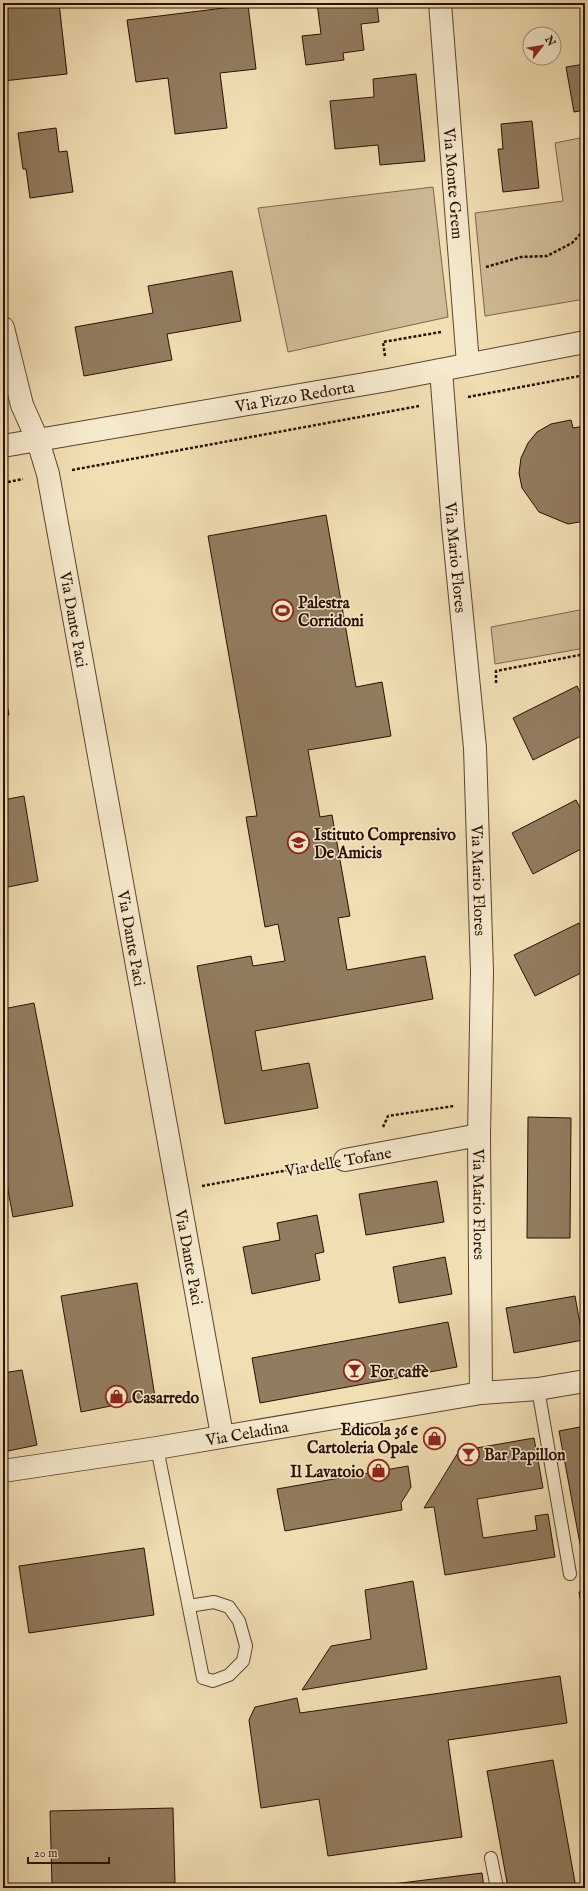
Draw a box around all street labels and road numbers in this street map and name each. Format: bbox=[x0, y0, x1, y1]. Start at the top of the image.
street label: Via Monte Grem bbox=[438, 126, 466, 240]
street label: Via Pizzo Redorta bbox=[233, 378, 356, 418]
street label: Via Mario Flores bbox=[439, 500, 470, 614]
street label: Via Dante Paci bbox=[54, 569, 91, 669]
street label: Via Mario Flores bbox=[465, 824, 489, 937]
street label: Via Dante Paci bbox=[111, 888, 149, 988]
street label: Via delle Tofane bbox=[282, 1144, 393, 1182]
street label: Via Mario Flores bbox=[467, 1148, 488, 1260]
street label: Via Dante Paci bbox=[169, 1207, 206, 1307]
street label: Via Celadina bbox=[204, 1418, 290, 1452]

